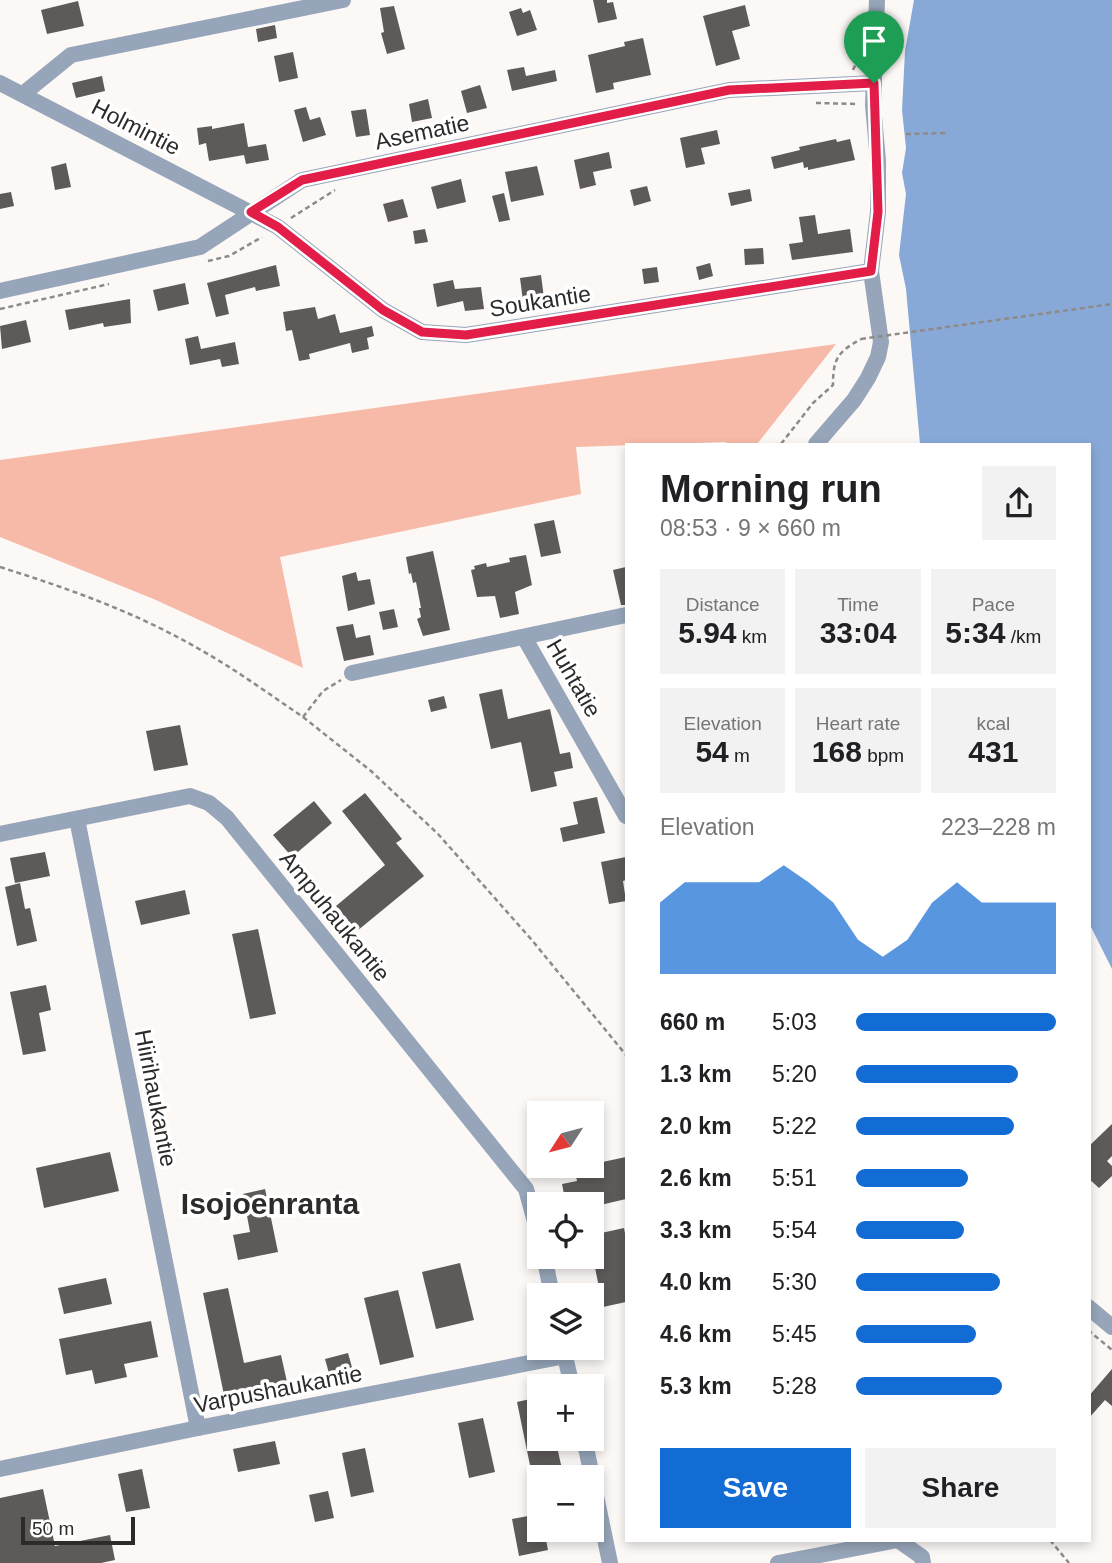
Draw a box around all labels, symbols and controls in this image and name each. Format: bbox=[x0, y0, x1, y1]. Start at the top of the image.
pin bbox=[844, 11, 904, 83]
icon: arrive bbox=[855, 22, 893, 60]
street label: Holmintie bbox=[87, 94, 185, 160]
street label: Asematie bbox=[372, 109, 472, 155]
street label: Soukantie bbox=[487, 280, 593, 322]
button: share bbox=[982, 466, 1056, 540]
text: Morning run bbox=[660, 468, 882, 510]
text: 08:53 · 9 × 660 m bbox=[660, 515, 841, 541]
text: Distance bbox=[686, 594, 760, 615]
text: Time bbox=[837, 594, 879, 615]
text: Pace bbox=[972, 594, 1015, 615]
text: 5.94 bbox=[678, 616, 737, 649]
text: 33:04 bbox=[820, 616, 896, 649]
text: 5:34 bbox=[945, 616, 1005, 649]
text: km bbox=[737, 626, 767, 647]
text: /km bbox=[1005, 626, 1041, 647]
street label: Huhtatie bbox=[541, 634, 607, 722]
text: Elevation bbox=[684, 713, 762, 734]
text: Heart rate bbox=[816, 713, 900, 734]
text: kcal bbox=[976, 713, 1010, 734]
text: 54 bbox=[695, 735, 729, 768]
text: 168 bbox=[812, 735, 862, 768]
text: 431 bbox=[968, 735, 1018, 768]
text: m bbox=[729, 745, 750, 766]
text: bpm bbox=[862, 745, 904, 766]
text: Elevation bbox=[660, 814, 755, 840]
text: 223–228 m bbox=[941, 814, 1056, 840]
street label: Ampuhaukantie bbox=[275, 846, 395, 986]
text: 660 m bbox=[660, 1009, 725, 1035]
text: 5:03 bbox=[772, 1009, 817, 1035]
street label: Hiirihaukantie bbox=[130, 1027, 182, 1169]
text: 1.3 km bbox=[660, 1061, 732, 1087]
text: 5:20 bbox=[772, 1061, 817, 1087]
north arrow bbox=[527, 1101, 604, 1178]
map controls bbox=[527, 1101, 604, 1542]
text: 2.0 km bbox=[660, 1113, 732, 1139]
text: 5:22 bbox=[772, 1113, 817, 1139]
text: 2.6 km bbox=[660, 1165, 732, 1191]
text: 5:51 bbox=[772, 1165, 817, 1191]
district label: Isojoenranta bbox=[181, 1187, 360, 1220]
button: locate bbox=[527, 1192, 604, 1269]
text: 3.3 km bbox=[660, 1217, 732, 1243]
text: 5:54 bbox=[772, 1217, 817, 1243]
text: 4.0 km bbox=[660, 1269, 732, 1295]
text: 5:30 bbox=[772, 1269, 817, 1295]
button: layers bbox=[527, 1283, 604, 1360]
text: 4.6 km bbox=[660, 1321, 732, 1347]
text: 5:45 bbox=[772, 1321, 817, 1347]
street label: Varpushaukantie bbox=[192, 1360, 364, 1418]
text: 5.3 km bbox=[660, 1373, 732, 1399]
text: 5:28 bbox=[772, 1373, 817, 1399]
button: + bbox=[527, 1374, 604, 1451]
button: Save bbox=[660, 1448, 851, 1528]
button: Share bbox=[865, 1448, 1056, 1528]
button: − bbox=[527, 1465, 604, 1542]
scale bar bbox=[21, 1514, 135, 1546]
text: 50 m bbox=[32, 1518, 74, 1539]

